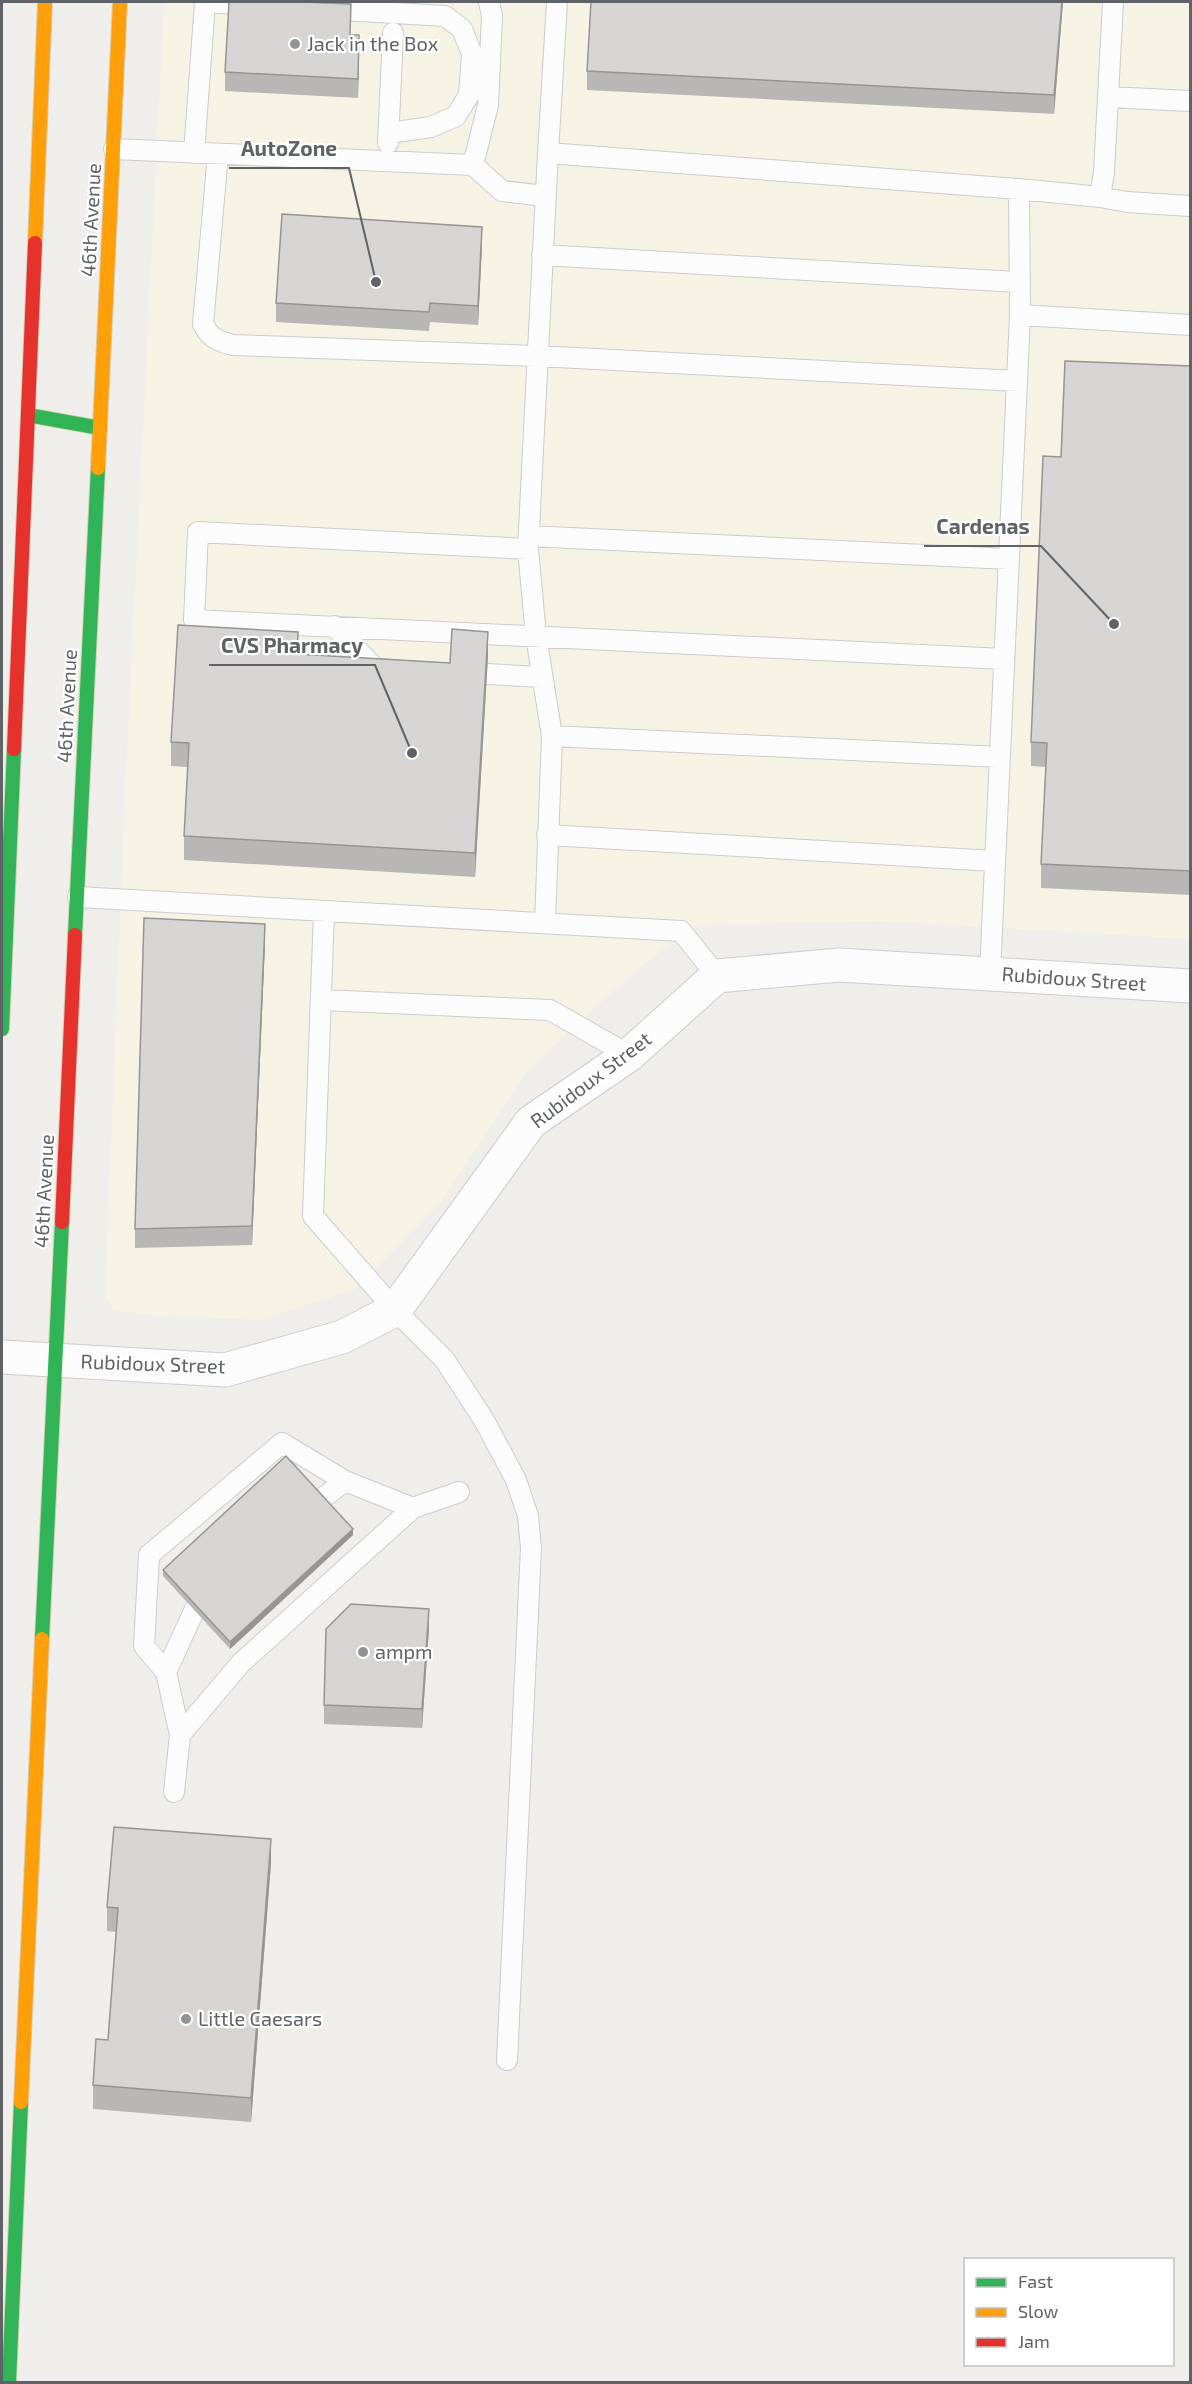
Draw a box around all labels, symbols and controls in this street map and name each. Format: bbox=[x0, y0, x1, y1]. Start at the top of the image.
place label: Jack in the Box bbox=[307, 31, 439, 55]
marker: Jack in the Box bbox=[288, 37, 302, 51]
callout: AutoZone bbox=[229, 129, 349, 168]
text: AutoZone bbox=[241, 135, 337, 160]
street label: 46th Avenue bbox=[75, 162, 105, 277]
callout: Cardenas bbox=[924, 507, 1041, 546]
text: Cardenas bbox=[936, 513, 1030, 538]
callout: CVS Pharmacy bbox=[209, 626, 375, 665]
text: CVS Pharmacy bbox=[221, 632, 363, 658]
street label: 46th Avenue bbox=[51, 648, 81, 763]
street label: Rubidoux Street bbox=[1001, 961, 1148, 995]
street label: Rubidoux Street bbox=[525, 1026, 656, 1132]
street label: 46th Avenue bbox=[28, 1133, 58, 1248]
street label: Rubidoux Street bbox=[80, 1348, 226, 1378]
place label: ampm bbox=[375, 1639, 433, 1663]
marker: ampm bbox=[356, 1645, 370, 1659]
place label: Little Caesars bbox=[198, 2006, 322, 2030]
marker: Little Caesars bbox=[179, 2012, 193, 2026]
legend bbox=[964, 2258, 1174, 2366]
text: Fast bbox=[1018, 2270, 1053, 2292]
text: Slow bbox=[1018, 2300, 1059, 2322]
text: Jam bbox=[1018, 2330, 1050, 2352]

